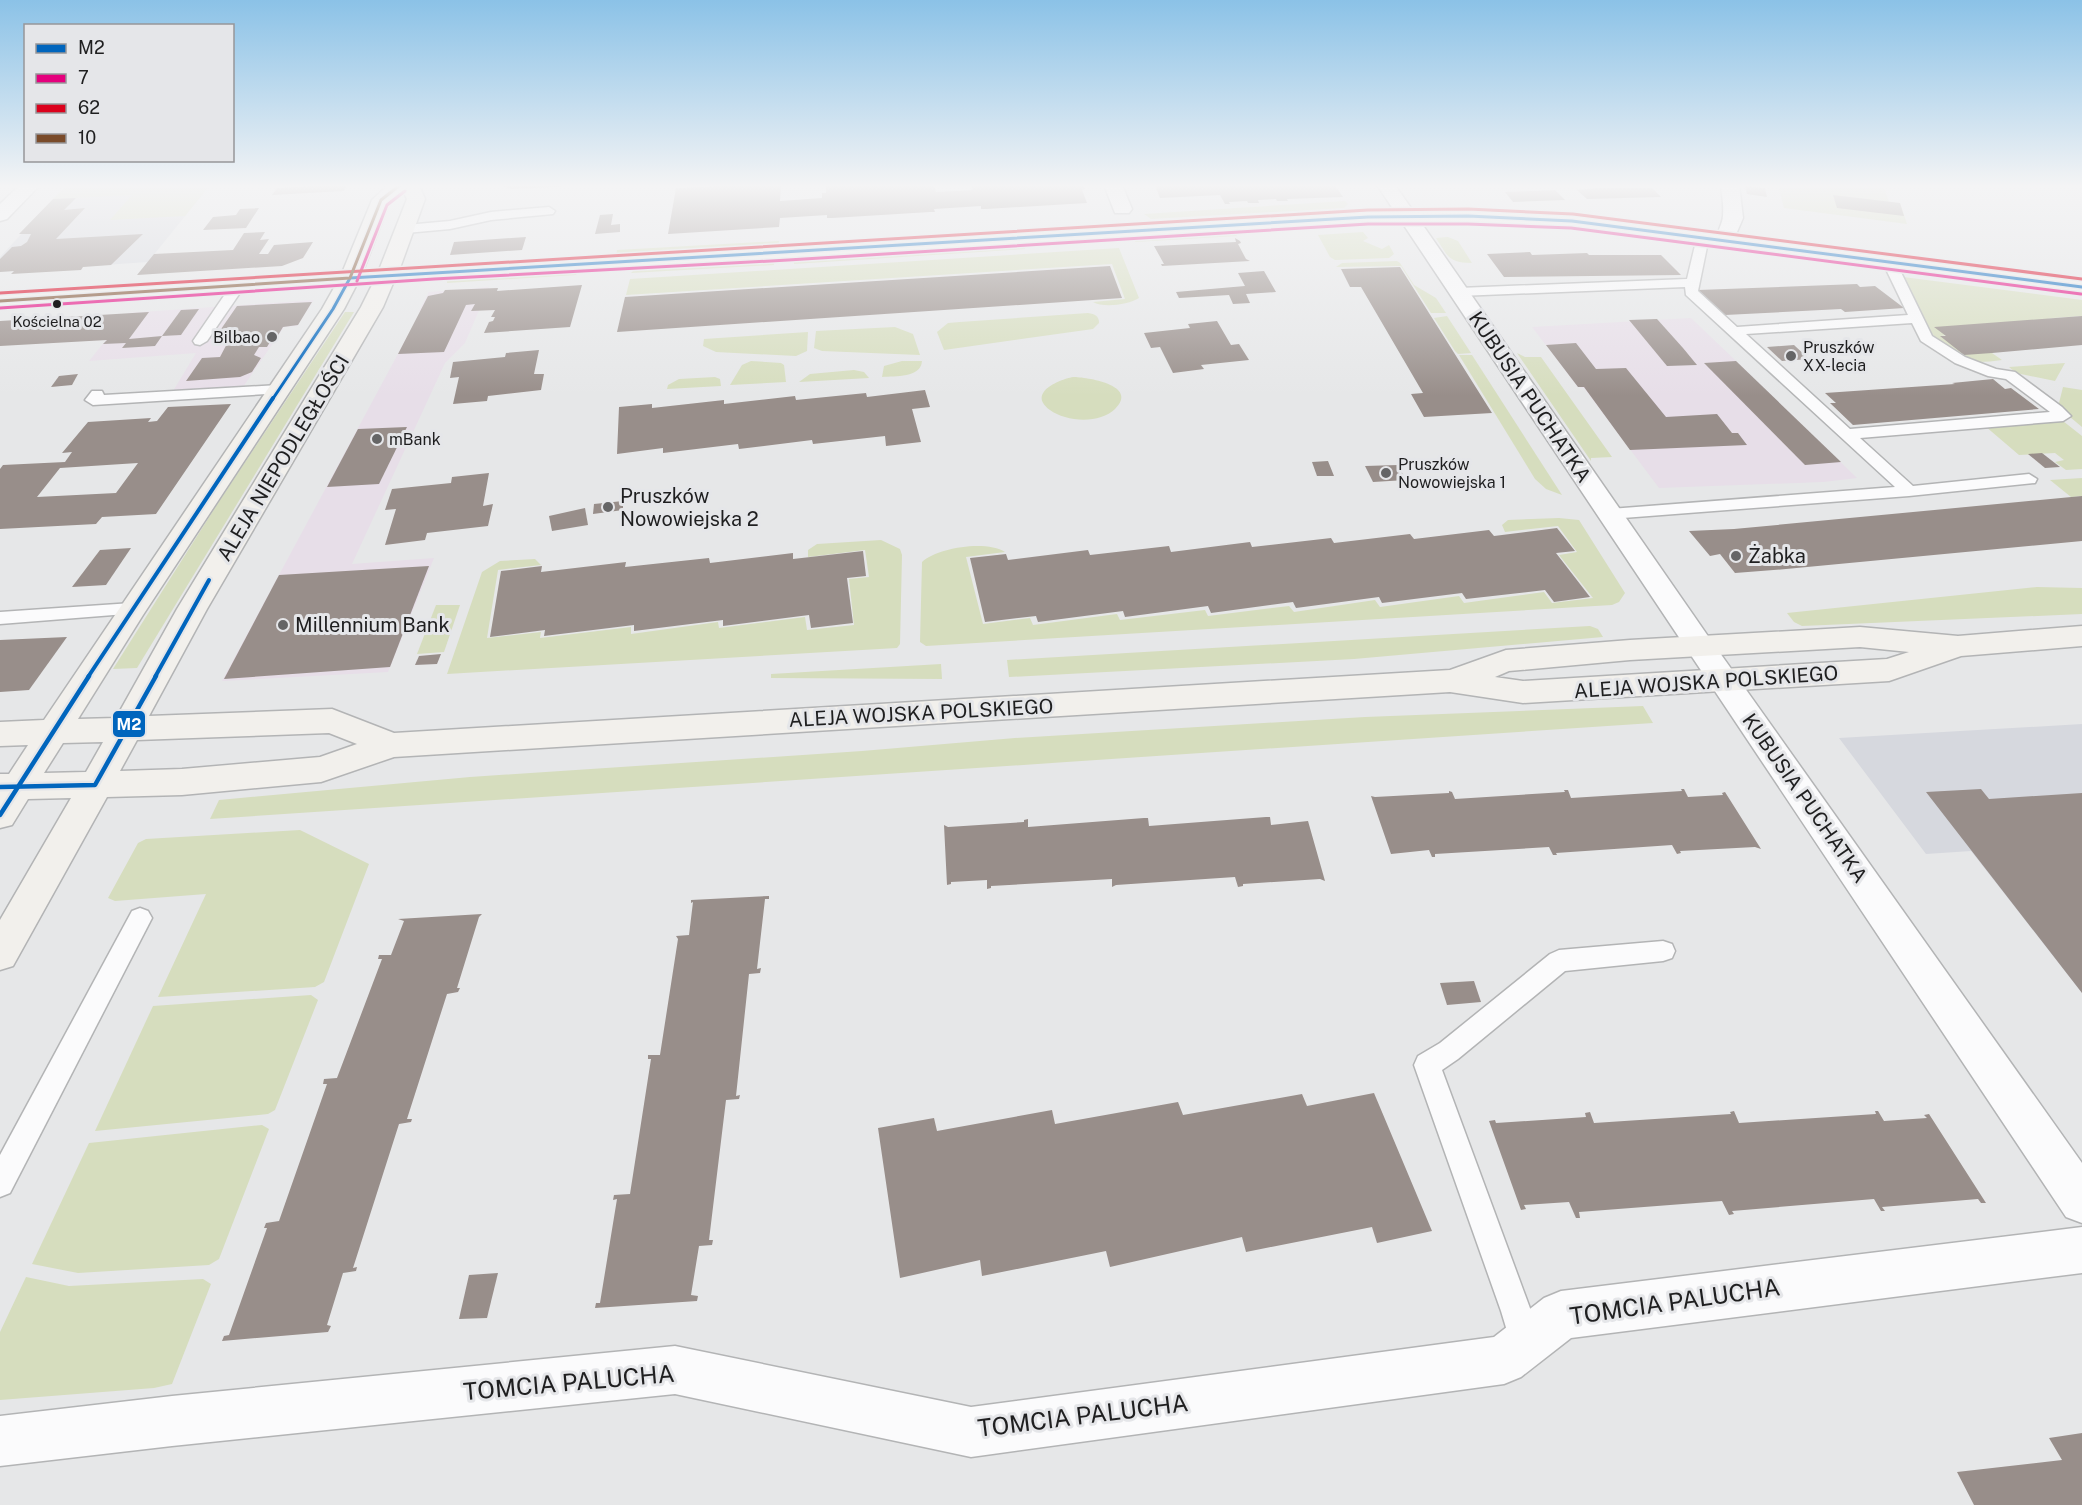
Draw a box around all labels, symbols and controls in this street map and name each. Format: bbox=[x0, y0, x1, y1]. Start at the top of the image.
legend bbox=[24, 24, 234, 162]
text: M2 bbox=[78, 37, 105, 58]
text: 7 bbox=[78, 67, 89, 88]
text: 62 bbox=[78, 97, 100, 118]
text: 10 bbox=[78, 127, 96, 148]
marker: Kościelna 02 bbox=[51, 298, 63, 310]
street label: KUBUSIA PUCHATKA bbox=[1464, 307, 1596, 487]
place label: Kościelna 02 bbox=[12, 313, 102, 330]
place label: Bilbao bbox=[213, 328, 260, 347]
marker: Bilbao bbox=[265, 330, 279, 344]
place label: Pruszków XX-lecia bbox=[1803, 338, 1875, 375]
marker: Pruszków XX-lecia bbox=[1784, 349, 1798, 363]
street label: ALEJA NIEPODLEGŁOŚCI bbox=[211, 350, 354, 565]
place label: mBank bbox=[389, 430, 441, 449]
marker: mBank bbox=[370, 432, 384, 446]
place label: Pruszków Nowowiejska 1 bbox=[1398, 455, 1506, 492]
marker: Pruszków Nowowiejska 1 bbox=[1379, 466, 1393, 480]
place label: Pruszków Nowowiejska 2 bbox=[620, 484, 759, 531]
marker: Pruszków Nowowiejska 2 bbox=[601, 500, 615, 514]
place label: Żabka bbox=[1748, 544, 1806, 568]
marker: Żabka bbox=[1729, 549, 1743, 563]
place label: Millennium Bank bbox=[295, 613, 450, 637]
marker: Millennium Bank bbox=[276, 618, 290, 632]
street label: ALEJA WOJSKA POLSKIEGO bbox=[1573, 661, 1839, 703]
street label: ALEJA WOJSKA POLSKIEGO bbox=[788, 694, 1054, 732]
street label: KUBUSIA PUCHATKA bbox=[1738, 709, 1872, 887]
line badge: M2 bbox=[112, 710, 146, 738]
text: M2 bbox=[117, 715, 141, 734]
street label: TOMCIA PALUCHA bbox=[1568, 1272, 1782, 1330]
street label: TOMCIA PALUCHA bbox=[462, 1359, 676, 1405]
street label: TOMCIA PALUCHA bbox=[976, 1388, 1190, 1442]

